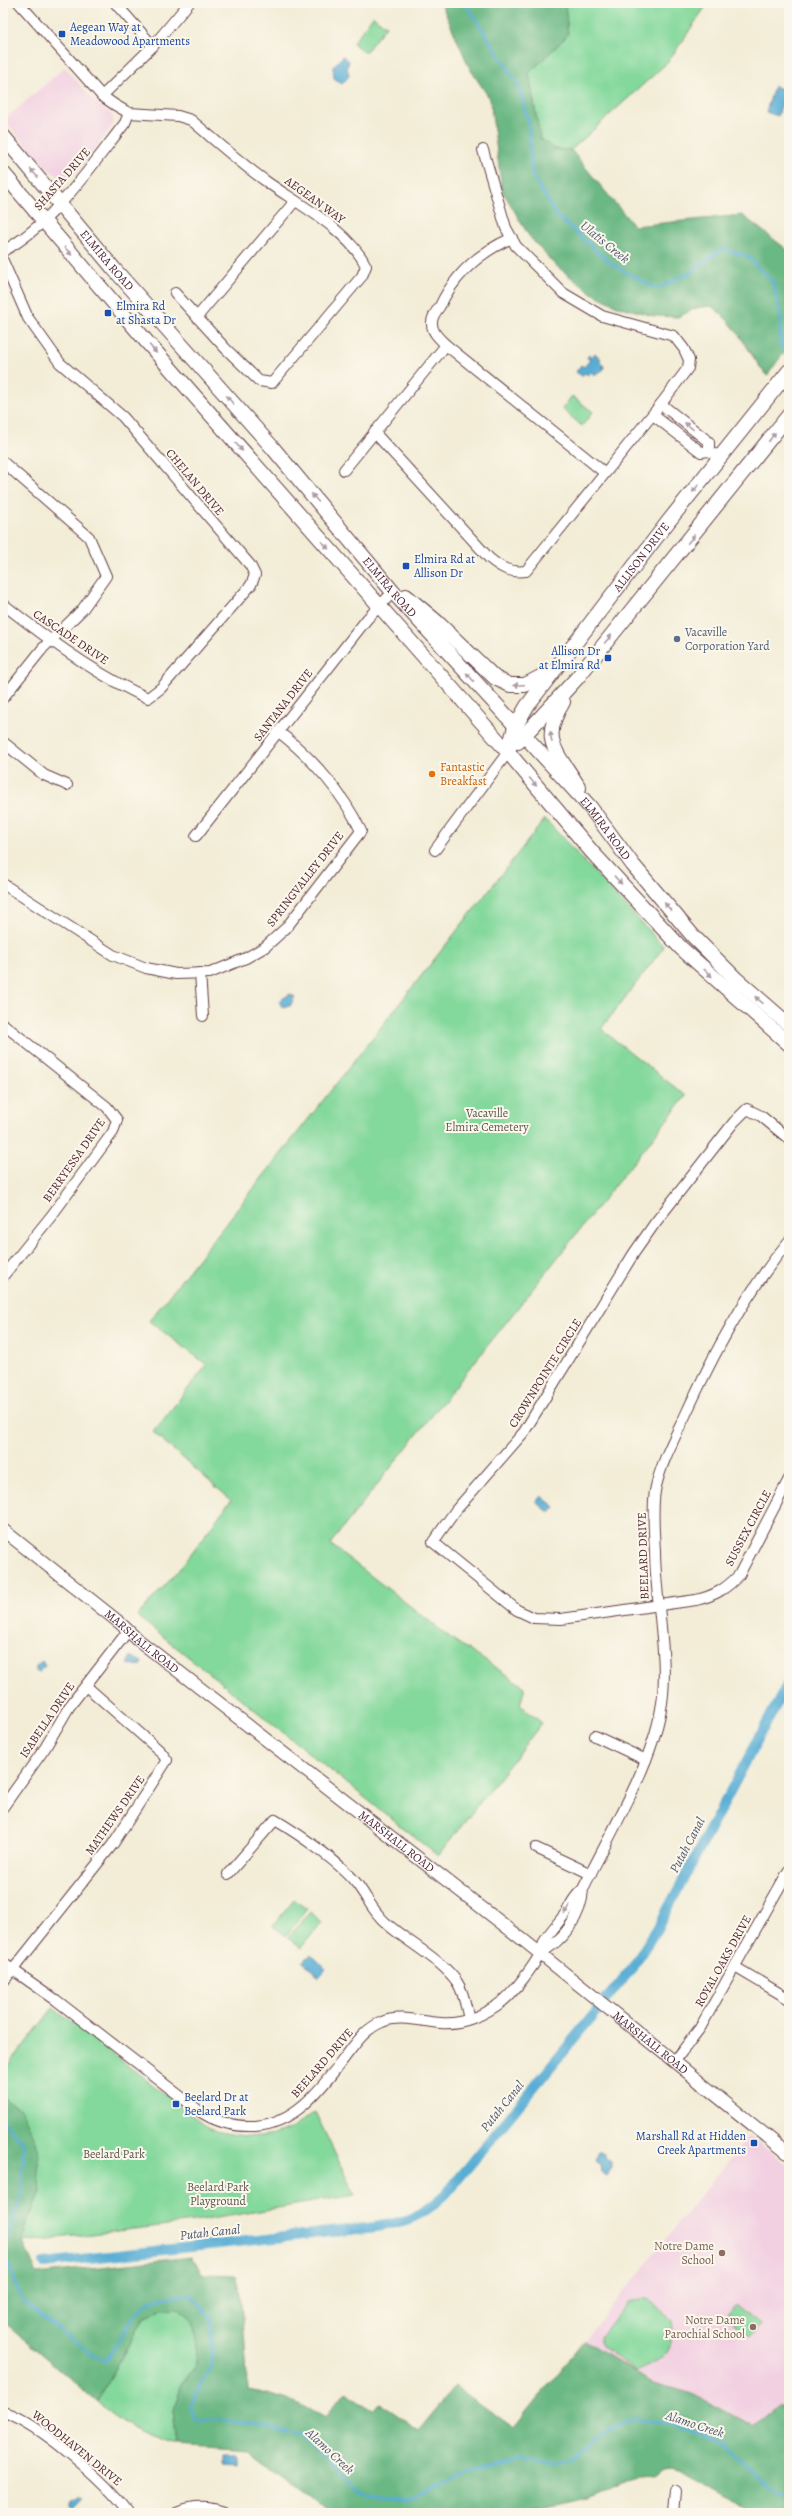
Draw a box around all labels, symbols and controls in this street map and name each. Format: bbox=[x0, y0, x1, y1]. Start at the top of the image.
place label: Aegean Way at Meadowood Apartments bbox=[69, 19, 190, 49]
marker: Aegean Way at Meadowood Apartments bbox=[57, 29, 67, 39]
street label: SHASTA DRIVE bbox=[30, 144, 94, 214]
one-way arrow bbox=[30, 167, 39, 178]
street label: AEGEAN WAY bbox=[281, 172, 349, 228]
water label: Ulatis Creek bbox=[577, 217, 633, 267]
street label: ELMIRA ROAD bbox=[77, 226, 138, 294]
one-way arrow bbox=[64, 245, 73, 256]
place label: Elmira Rd at Shasta Dr bbox=[116, 298, 176, 328]
marker: Elmira Rd at Shasta Dr bbox=[103, 308, 113, 318]
one-way arrow bbox=[148, 344, 158, 354]
one-way arrow bbox=[225, 395, 235, 405]
one-way arrow bbox=[683, 421, 694, 430]
one-way arrow bbox=[767, 432, 776, 443]
one-way arrow bbox=[234, 442, 243, 452]
street label: CHELAN DRIVE bbox=[162, 445, 228, 519]
one-way arrow bbox=[691, 482, 700, 493]
one-way arrow bbox=[311, 493, 320, 504]
street label: ALLISON DRIVE bbox=[609, 519, 673, 596]
one-way arrow bbox=[686, 533, 695, 544]
one-way arrow bbox=[320, 539, 329, 550]
place label: Elmira Rd at Allison Dr bbox=[413, 551, 475, 581]
street label: ELMIRA ROAD bbox=[359, 553, 420, 621]
marker: Elmira Rd at Allison Dr bbox=[401, 561, 411, 571]
street label: CASCADE DRIVE bbox=[30, 606, 112, 668]
place label: Vacaville Corporation Yard bbox=[684, 624, 770, 654]
one-way arrow bbox=[603, 634, 612, 644]
marker: Vacaville Corporation Yard bbox=[672, 634, 682, 644]
place label: Allison Dr at Elmira Rd bbox=[539, 643, 601, 673]
marker: Allison Dr at Elmira Rd bbox=[603, 653, 613, 663]
street label: SANTANA DRIVE bbox=[250, 666, 316, 744]
one-way arrow bbox=[466, 673, 475, 682]
one-way arrow bbox=[512, 682, 525, 688]
one-way arrow bbox=[548, 731, 554, 743]
place label: Fantastic Breakfast bbox=[440, 759, 487, 789]
marker: Fantastic Breakfast bbox=[427, 769, 437, 779]
one-way arrow bbox=[528, 776, 537, 787]
street label: ELMIRA ROAD bbox=[576, 793, 635, 863]
street label: SPRINGVALLEY DRIVE bbox=[263, 828, 347, 930]
one-way arrow bbox=[613, 875, 623, 885]
one-way arrow bbox=[663, 902, 672, 913]
one-way arrow bbox=[703, 969, 713, 978]
one-way arrow bbox=[754, 995, 765, 1004]
park label: Vacaville Elmira Cemetery bbox=[445, 1105, 529, 1135]
street label: BERRYESSA DRIVE bbox=[39, 1115, 109, 1205]
street label: CROWNPOINTE CIRCLE bbox=[505, 1315, 585, 1431]
street label: SUSSEX CIRCLE bbox=[721, 1487, 775, 1569]
street label: BEELARD DRIVE bbox=[633, 1512, 653, 1600]
street label: MARSHALL ROAD bbox=[101, 1606, 182, 1677]
street label: ISABELLA DRIVE bbox=[16, 1679, 78, 1761]
street label: MATHEWS DRIVE bbox=[82, 1772, 148, 1858]
street label: MARSHALL ROAD bbox=[355, 1807, 438, 1876]
water label: Putah Canal bbox=[665, 1814, 709, 1876]
one-way arrow bbox=[563, 1904, 571, 1914]
street label: ROYAL OAKS DRIVE bbox=[691, 1912, 755, 2010]
street label: MARSHALL ROAD bbox=[610, 2007, 691, 2078]
street label: BEELARD DRIVE bbox=[287, 2025, 357, 2101]
water label: Putah Canal bbox=[476, 2077, 528, 2135]
place label: Beelard Dr at Beelard Park bbox=[184, 2089, 249, 2119]
marker: Beelard Dr at Beelard Park bbox=[171, 2099, 181, 2109]
place label: Marshall Rd at Hidden Creek Apartments bbox=[636, 2128, 746, 2158]
marker: Marshall Rd at Hidden Creek Apartments bbox=[749, 2138, 759, 2148]
park label: Beelard Park bbox=[83, 2146, 145, 2162]
park label: Beelard Park Playground bbox=[187, 2179, 249, 2209]
water label: Putah Canal bbox=[179, 2220, 242, 2244]
place label: Notre Dame School bbox=[654, 2238, 714, 2268]
marker: Notre Dame School bbox=[717, 2248, 727, 2258]
place label: Notre Dame Parochial School bbox=[664, 2312, 745, 2342]
marker: Notre Dame Parochial School bbox=[748, 2322, 758, 2332]
street label: WOODHAVEN DRIVE bbox=[28, 2406, 125, 2489]
water label: Alamo Creek bbox=[663, 2406, 727, 2441]
water label: Alamo Creek bbox=[301, 2424, 358, 2478]

